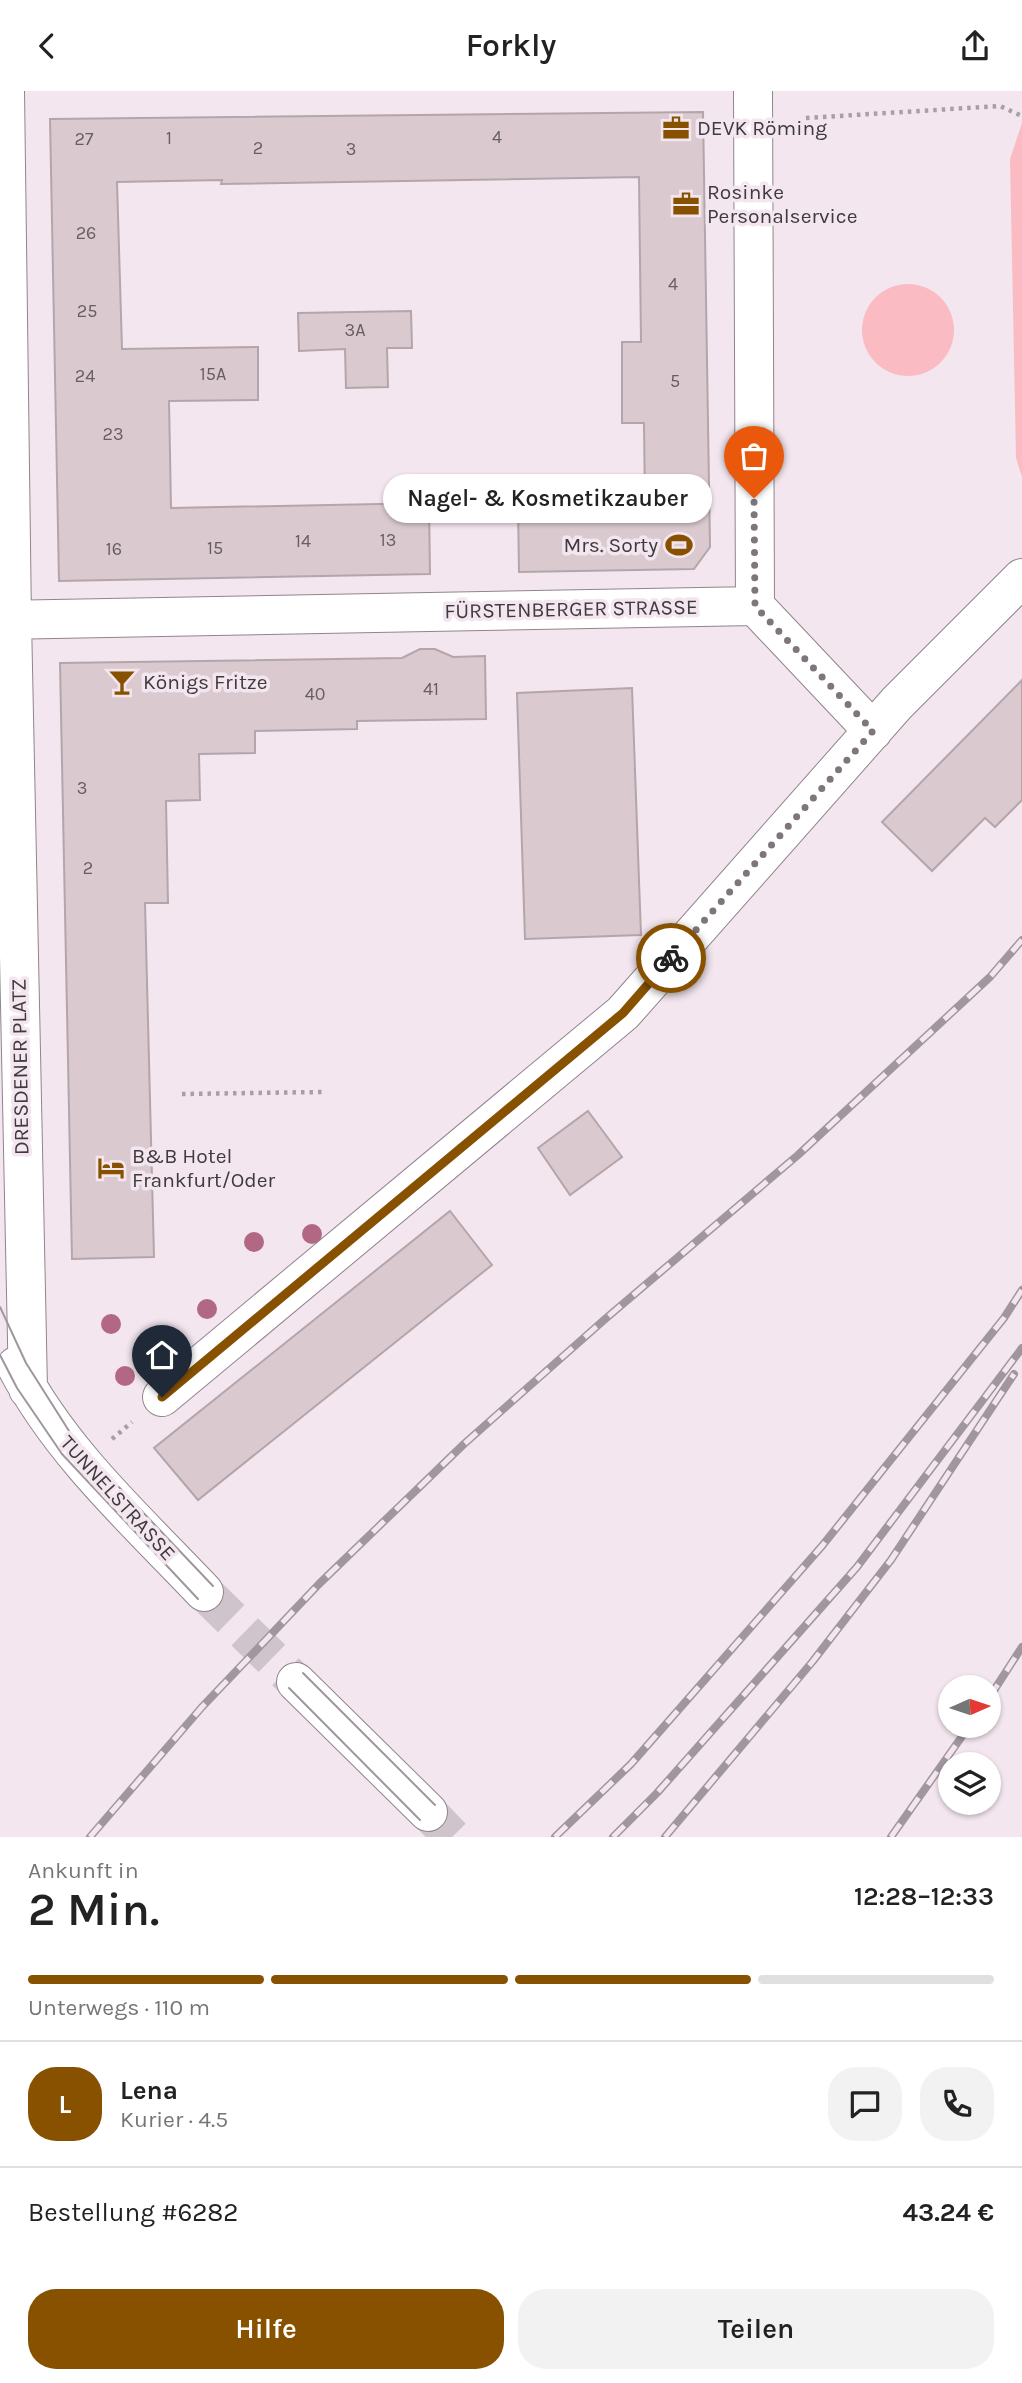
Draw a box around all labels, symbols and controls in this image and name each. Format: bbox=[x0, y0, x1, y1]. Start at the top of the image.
icon: back bbox=[28, 27, 66, 65]
text: Forkly bbox=[466, 27, 556, 64]
icon: share bbox=[956, 27, 994, 65]
office icon: DEVK Röming bbox=[661, 113, 691, 143]
place label: DEVK Röming bbox=[697, 116, 827, 140]
house number: 4 bbox=[492, 126, 502, 148]
house number: 1 bbox=[166, 127, 172, 149]
house number: 27 bbox=[75, 128, 94, 150]
house number: 2 bbox=[253, 137, 263, 159]
house number: 3 bbox=[346, 138, 356, 160]
place label: Rosinke Personalservice bbox=[707, 180, 857, 228]
office icon: Rosinke Personalservice bbox=[671, 189, 701, 219]
house number: 26 bbox=[76, 222, 96, 244]
house number: 4 bbox=[668, 273, 678, 295]
house number: 25 bbox=[77, 300, 97, 322]
house number: 3A bbox=[345, 319, 365, 341]
house number: 15A bbox=[200, 363, 226, 385]
house number: 24 bbox=[75, 365, 95, 387]
house number: 5 bbox=[670, 370, 680, 392]
house number: 23 bbox=[102, 423, 124, 445]
pin bbox=[724, 426, 784, 498]
icon: bag bbox=[735, 437, 773, 475]
callout: Nagel- & Kosmetikzauber bbox=[383, 473, 712, 523]
text: Nagel- & Kosmetikzauber bbox=[407, 485, 688, 512]
house number: 13 bbox=[380, 529, 396, 551]
house number: 14 bbox=[295, 530, 311, 552]
sports icon: Mrs. Sorty bbox=[664, 530, 694, 560]
place label: Mrs. Sorty bbox=[563, 533, 658, 557]
house number: 15 bbox=[207, 537, 223, 559]
house number: 16 bbox=[106, 538, 122, 560]
street label: FÜRSTENBERGER STRASSE bbox=[444, 595, 698, 623]
bar icon: Königs Fritze bbox=[107, 667, 137, 697]
place label: Königs Fritze bbox=[143, 670, 268, 694]
house number: 41 bbox=[423, 678, 439, 700]
house number: 40 bbox=[305, 683, 325, 705]
house number: 3 bbox=[77, 777, 87, 799]
house number: 2 bbox=[83, 857, 93, 879]
courier bbox=[636, 923, 706, 993]
icon: bike bbox=[652, 939, 690, 977]
street label: DRESDENER PLATZ bbox=[6, 979, 34, 1155]
place label: B&B Hotel Frankfurt/Oder bbox=[132, 1144, 276, 1192]
hotel icon: B&B Hotel Frankfurt/Oder bbox=[96, 1153, 126, 1183]
pin bbox=[132, 1325, 192, 1397]
icon: home bbox=[143, 1336, 181, 1374]
street label: TUNNELSTRASSE bbox=[56, 1431, 180, 1565]
north arrow bbox=[938, 1675, 1001, 1738]
map controls bbox=[938, 1675, 1001, 1815]
button: layers bbox=[938, 1752, 1001, 1815]
text: Ankunft in bbox=[28, 1857, 139, 1884]
text: 12:28–12:33 bbox=[854, 1881, 994, 1912]
text: 2 Min. bbox=[28, 1883, 159, 1937]
text: Unterwegs · 110 m bbox=[28, 1994, 210, 2021]
button: chat bbox=[828, 2067, 902, 2141]
button: phone bbox=[920, 2067, 994, 2141]
text: Lena bbox=[120, 2075, 178, 2106]
text: L bbox=[59, 2089, 71, 2120]
text: Kurier · 4.5 bbox=[120, 2106, 228, 2133]
text: Bestellung #6282 bbox=[28, 2197, 238, 2228]
text: 43.24 € bbox=[903, 2197, 994, 2228]
button: Hilfe bbox=[28, 2289, 504, 2369]
button: Teilen bbox=[518, 2289, 994, 2369]

